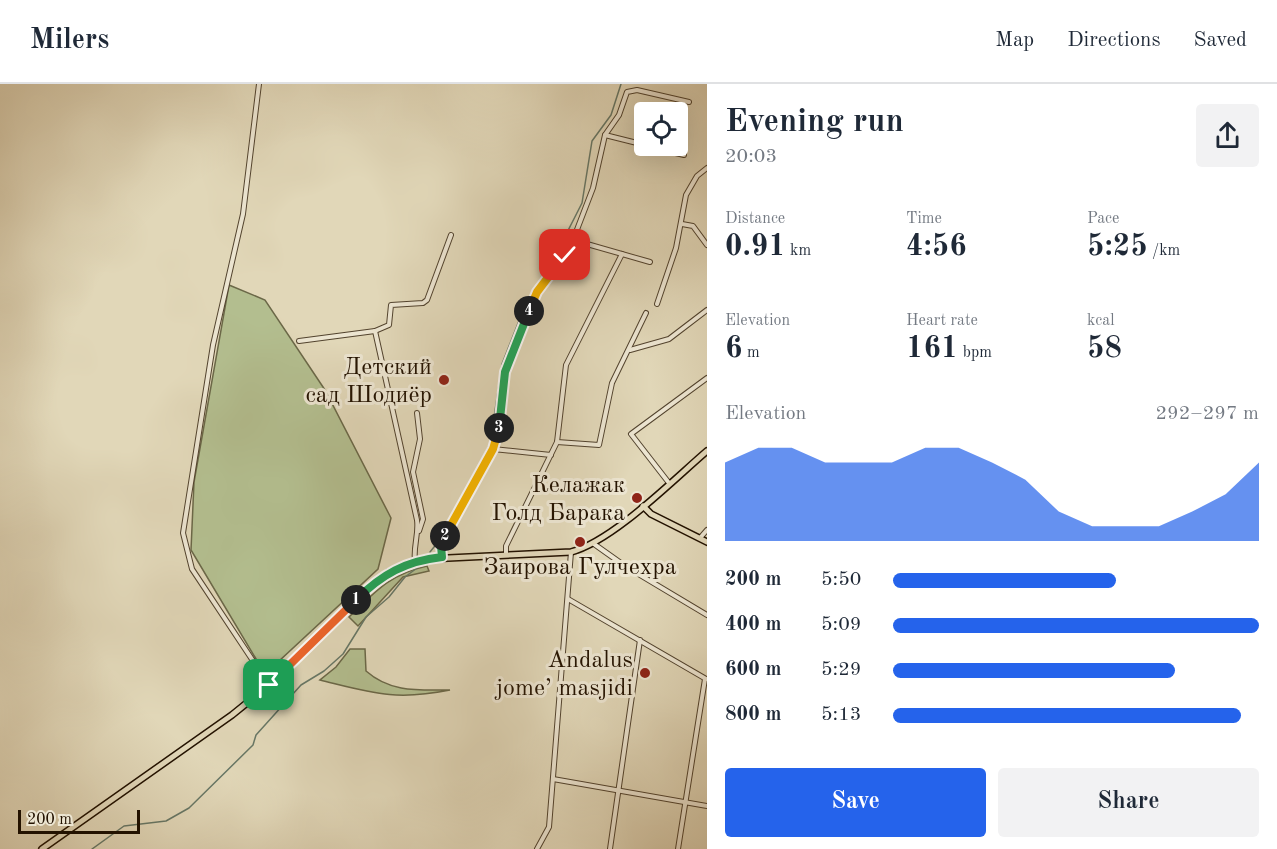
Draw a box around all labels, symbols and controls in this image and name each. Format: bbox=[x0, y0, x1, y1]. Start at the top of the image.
text: Milers bbox=[30, 27, 109, 55]
text: Map bbox=[995, 30, 1034, 51]
text: Directions bbox=[1067, 30, 1161, 51]
text: Saved bbox=[1194, 30, 1247, 51]
map controls bbox=[634, 102, 688, 156]
button: locate bbox=[634, 102, 688, 156]
button: share bbox=[1196, 104, 1259, 167]
text: Evening run bbox=[725, 106, 904, 139]
text: 20:03 bbox=[725, 147, 777, 167]
text: Distance bbox=[725, 211, 785, 227]
text: Time bbox=[906, 211, 942, 227]
text: Pace bbox=[1087, 211, 1119, 227]
pin bbox=[539, 229, 590, 280]
text: 0.91 bbox=[725, 232, 786, 262]
text: 4:56 bbox=[906, 232, 967, 262]
text: 5:25 bbox=[1087, 232, 1148, 262]
icon: check bbox=[548, 238, 581, 271]
text: km bbox=[786, 243, 811, 259]
text: /km bbox=[1148, 243, 1180, 259]
pin: 4 bbox=[514, 296, 544, 326]
text: 4 bbox=[524, 303, 534, 319]
text: Elevation bbox=[725, 313, 790, 329]
text: Heart rate bbox=[906, 313, 978, 329]
text: kcal bbox=[1087, 313, 1115, 329]
text: 6 bbox=[725, 334, 742, 364]
text: 161 bbox=[906, 334, 958, 364]
text: 58 bbox=[1087, 334, 1122, 364]
text: m bbox=[742, 345, 760, 361]
text: bpm bbox=[958, 345, 992, 361]
place label: Детский сад Шодиёр bbox=[305, 356, 432, 408]
marker: Детский сад Шодиёр bbox=[437, 373, 451, 387]
text: Elevation bbox=[725, 404, 806, 424]
text: 292–297 m bbox=[1156, 404, 1259, 424]
pin: 3 bbox=[484, 413, 514, 443]
text: 3 bbox=[494, 420, 504, 436]
place label: Келажак Голд Барака bbox=[492, 474, 625, 526]
marker: Келажак Голд Барака bbox=[630, 491, 644, 505]
pin: 2 bbox=[430, 521, 460, 551]
text: 2 bbox=[440, 528, 450, 544]
marker: Заирова Гулчехра bbox=[573, 535, 587, 549]
place label: Заирова Гулчехра bbox=[483, 556, 677, 580]
text: 200 m bbox=[725, 570, 781, 590]
text: 5:50 bbox=[821, 570, 861, 590]
pin: 1 bbox=[341, 585, 371, 615]
text: 1 bbox=[351, 592, 361, 608]
text: 400 m bbox=[725, 615, 781, 635]
text: 5:09 bbox=[821, 615, 861, 635]
place label: Andalus jome’ masjidi bbox=[494, 649, 633, 701]
pin bbox=[243, 659, 294, 710]
text: 600 m bbox=[725, 660, 781, 680]
text: 5:29 bbox=[821, 660, 861, 680]
marker: Andalus jome’ masjidi bbox=[638, 666, 652, 680]
icon: arrive bbox=[252, 668, 285, 701]
text: 800 m bbox=[725, 705, 781, 725]
text: 5:13 bbox=[821, 705, 861, 725]
button: Save bbox=[725, 768, 986, 837]
button: Share bbox=[998, 768, 1259, 837]
scale bar bbox=[18, 807, 140, 834]
text: 200 m bbox=[27, 812, 72, 828]

